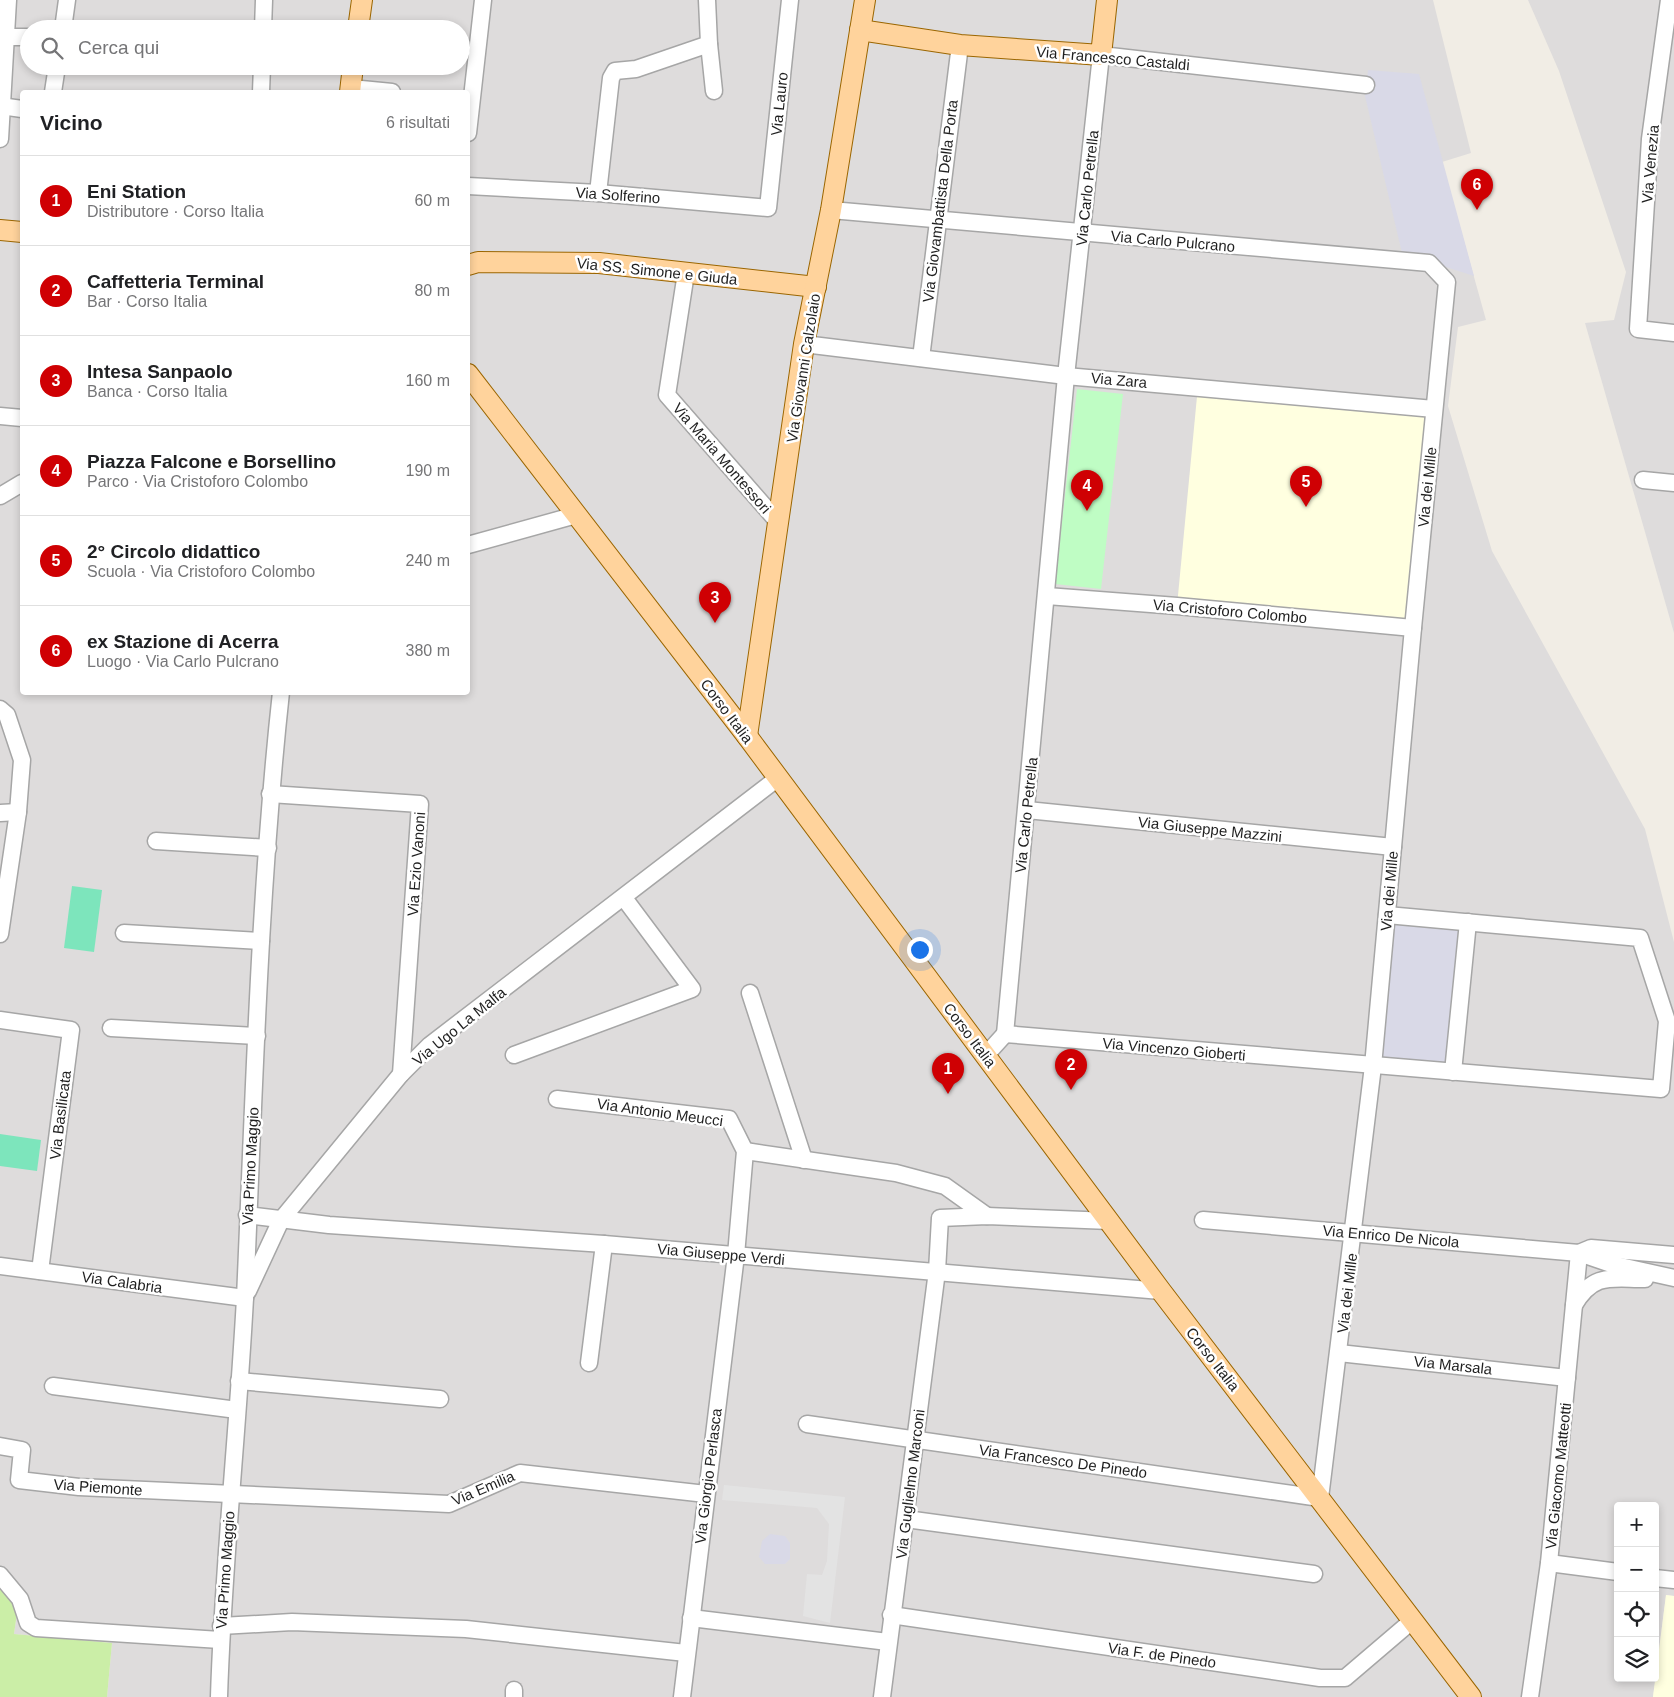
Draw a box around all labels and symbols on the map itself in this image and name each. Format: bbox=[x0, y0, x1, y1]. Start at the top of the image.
street label: Via Francesco Castaldi bbox=[1036, 43, 1190, 73]
street label: Via Lauro bbox=[767, 71, 791, 137]
street label: Via Giovambattista Della Porta bbox=[919, 98, 961, 303]
street label: Via Venezia bbox=[1638, 123, 1662, 204]
street label: Via Carlo Petrella bbox=[1072, 129, 1102, 247]
pin: 6 bbox=[1461, 169, 1493, 210]
street label: Via Solferino bbox=[575, 184, 661, 206]
street label: Via Carlo Pulcrano bbox=[1110, 227, 1236, 255]
street label: Via SS. Simone e Giuda bbox=[576, 254, 739, 288]
street label: Via Giovanni Calzolaio bbox=[783, 292, 823, 444]
street label: Via Zara bbox=[1090, 369, 1148, 391]
street label: Via Maria Montessori bbox=[669, 399, 775, 517]
street label: Via dei Mille bbox=[1414, 446, 1440, 528]
pin: 5 bbox=[1290, 466, 1322, 507]
pin: 4 bbox=[1071, 470, 1103, 511]
pin: 3 bbox=[699, 582, 731, 623]
street label: Via Cristoforo Colombo bbox=[1152, 596, 1308, 626]
street label: Corso Italia bbox=[697, 676, 757, 747]
street label: Via Carlo Petrella bbox=[1011, 756, 1041, 874]
street label: Via Ezio Vanoni bbox=[404, 811, 428, 917]
street label: Via Giuseppe Mazzini bbox=[1137, 813, 1283, 845]
street label: Via dei Mille bbox=[1377, 850, 1401, 932]
your location bbox=[907, 937, 933, 963]
street label: Via Ugo La Malfa bbox=[409, 983, 509, 1069]
street label: Corso Italia bbox=[940, 1000, 1000, 1071]
street label: Via Vincenzo Gioberti bbox=[1102, 1034, 1246, 1064]
pin: 2 bbox=[1055, 1049, 1087, 1090]
pin: 1 bbox=[932, 1053, 964, 1094]
street label: Via Basilicata bbox=[46, 1069, 74, 1161]
street label: Via Antonio Meucci bbox=[596, 1095, 724, 1129]
street label: Via Primo Maggio bbox=[238, 1107, 262, 1225]
street label: Via Enrico De Nicola bbox=[1322, 1222, 1461, 1251]
street label: Via Giuseppe Verdi bbox=[656, 1240, 786, 1268]
street label: Via dei Mille bbox=[1334, 1252, 1360, 1334]
street label: Via Calabria bbox=[80, 1268, 164, 1296]
street label: Corso Italia bbox=[1183, 1324, 1243, 1395]
street label: Via Marsala bbox=[1413, 1352, 1494, 1378]
street label: Via Giacomo Matteotti bbox=[1542, 1402, 1574, 1550]
street label: Via Giorgio Perlasca bbox=[691, 1407, 725, 1545]
street label: Via Guglielmo Marconi bbox=[892, 1408, 928, 1560]
street label: Via Francesco De Pinedo bbox=[978, 1441, 1148, 1481]
street label: Via Emilia bbox=[449, 1467, 517, 1509]
street label: Via Piemonte bbox=[53, 1475, 143, 1499]
street label: Via Primo Maggio bbox=[212, 1510, 238, 1630]
street label: Via F. de Pinedo bbox=[1107, 1639, 1217, 1671]

